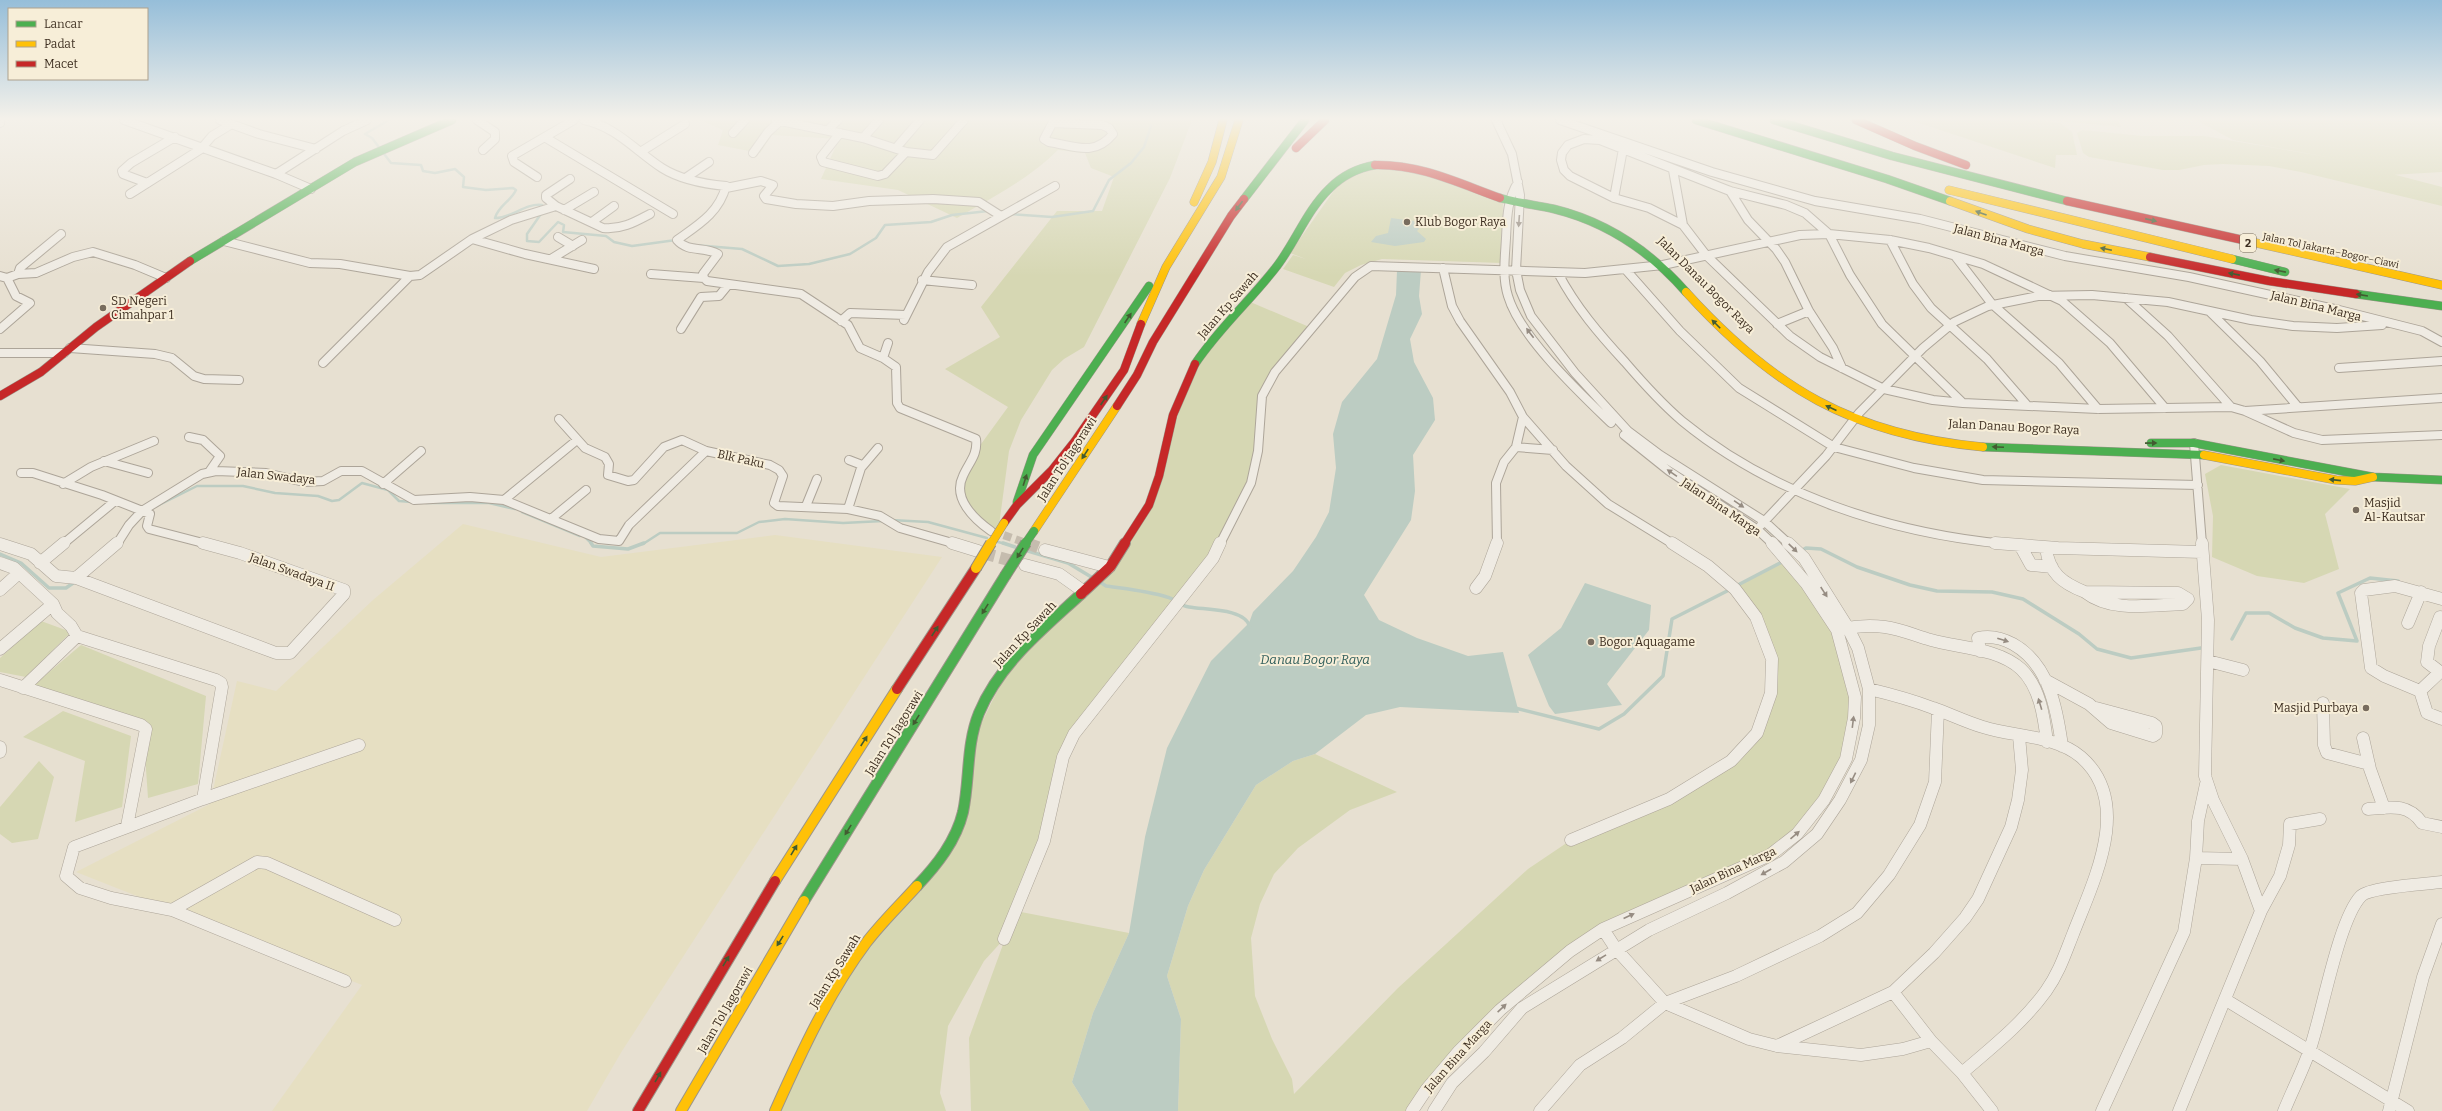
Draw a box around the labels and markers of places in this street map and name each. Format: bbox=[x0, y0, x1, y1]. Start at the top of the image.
place label: Klub Bogor Raya bbox=[1415, 215, 1506, 229]
marker: Klub Bogor Raya bbox=[1402, 217, 1412, 227]
place label: SD Negeri Cimahpar 1 bbox=[111, 294, 174, 322]
marker: SD Negeri Cimahpar 1 bbox=[98, 303, 108, 313]
place label: Masjid Al-Kautsar bbox=[2364, 496, 2426, 524]
marker: Masjid Al-Kautsar bbox=[2351, 505, 2361, 515]
place label: Bogor Aquagame bbox=[1599, 635, 1695, 649]
marker: Bogor Aquagame bbox=[1586, 637, 1596, 647]
place label: Masjid Purbaya bbox=[2274, 701, 2358, 715]
marker: Masjid Purbaya bbox=[2361, 703, 2371, 713]

